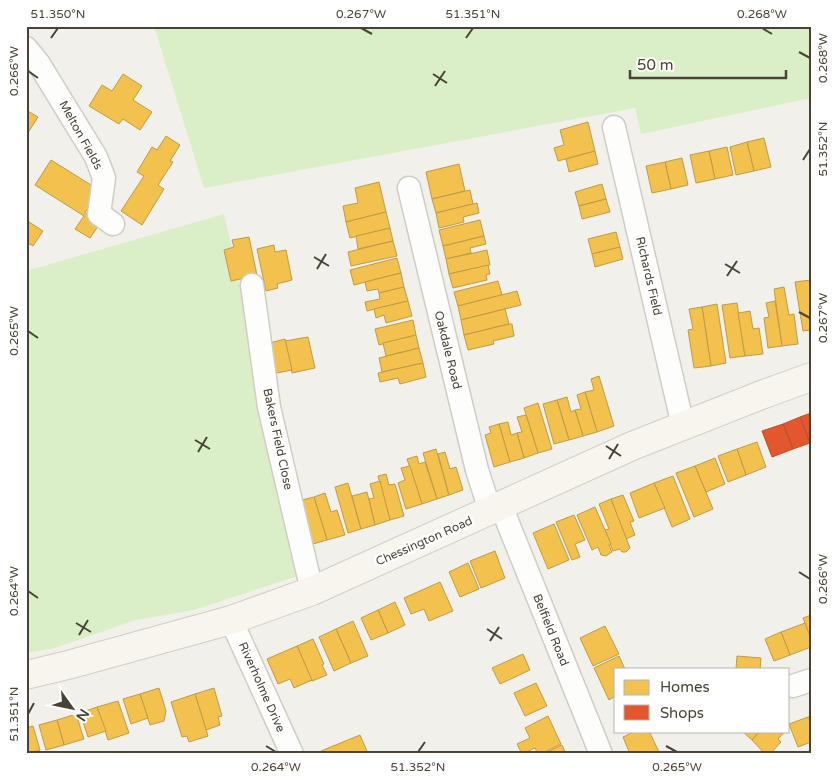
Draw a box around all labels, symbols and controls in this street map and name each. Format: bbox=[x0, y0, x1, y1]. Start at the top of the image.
text: 51.350°N bbox=[31, 7, 85, 21]
text: 0.267°W bbox=[336, 7, 386, 21]
text: 51.351°N bbox=[446, 7, 500, 21]
text: 0.268°W bbox=[737, 7, 787, 21]
text: 0.268°W bbox=[816, 33, 830, 83]
text: 0.266°W bbox=[7, 46, 21, 96]
scale bar bbox=[630, 48, 786, 80]
text: 50 m bbox=[637, 56, 674, 74]
street label: Melton Fields bbox=[56, 98, 106, 172]
text: 51.352°N bbox=[816, 122, 830, 176]
street label: Richards Field bbox=[633, 235, 665, 317]
text: 0.267°W bbox=[816, 293, 830, 343]
text: 0.265°W bbox=[7, 306, 21, 356]
street label: Oakdale Road bbox=[432, 309, 464, 391]
street label: Bakers Field Close bbox=[260, 387, 296, 491]
street label: Chessington Road bbox=[374, 513, 474, 569]
text: 0.266°W bbox=[816, 554, 830, 604]
text: 0.264°W bbox=[7, 566, 21, 616]
street label: Belfield Road bbox=[530, 592, 572, 668]
street label: Riverholme Drive bbox=[236, 640, 288, 734]
legend bbox=[614, 668, 790, 732]
text: Homes bbox=[660, 678, 710, 696]
north arrow bbox=[48, 682, 98, 732]
text: 51.351°N bbox=[7, 687, 21, 741]
text: Shops bbox=[660, 704, 704, 722]
text: N bbox=[72, 705, 93, 724]
text: 0.264°W bbox=[251, 760, 301, 774]
text: 51.352°N bbox=[391, 760, 445, 774]
text: 0.265°W bbox=[652, 760, 702, 774]

